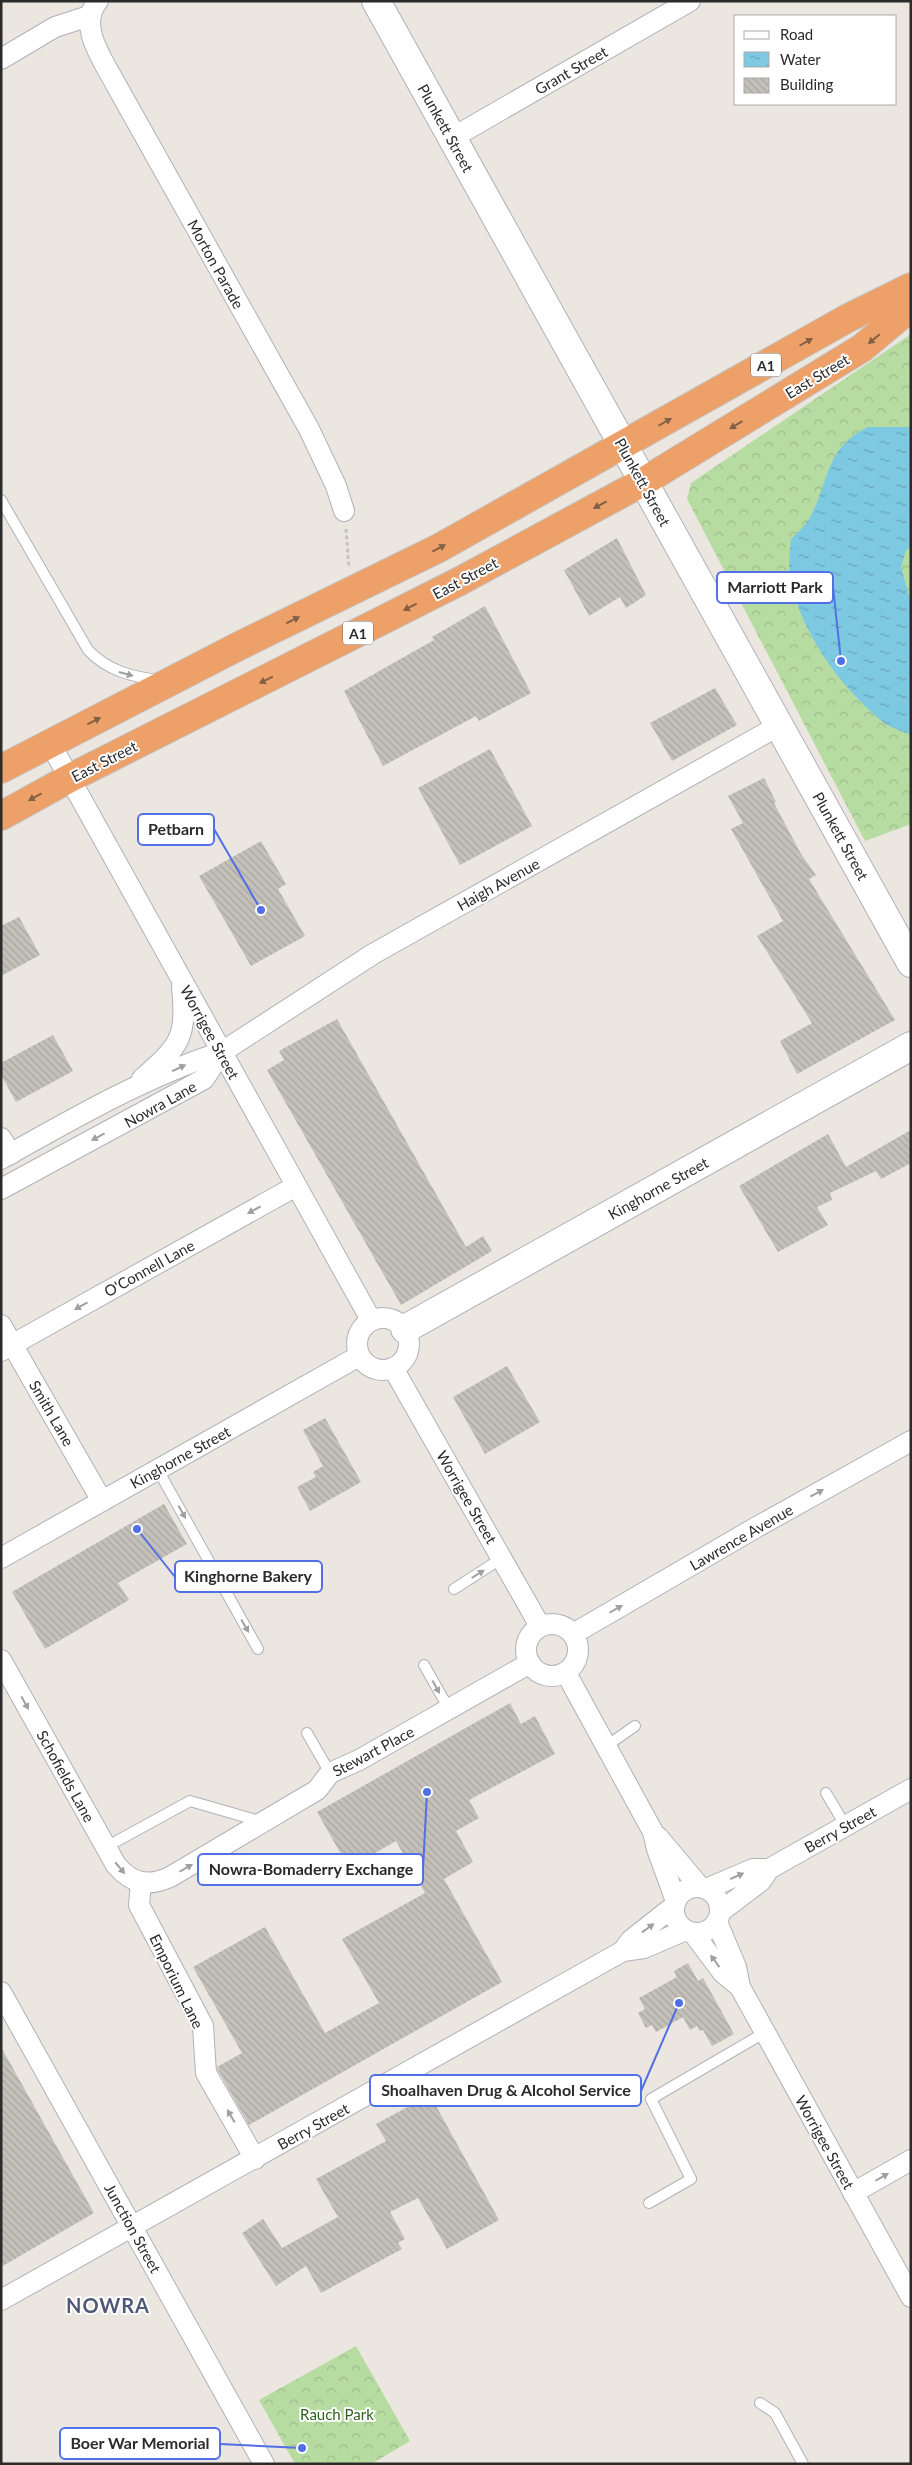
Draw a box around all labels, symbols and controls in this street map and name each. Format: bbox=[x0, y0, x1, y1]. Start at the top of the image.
legend bbox=[734, 15, 897, 105]
text: Road bbox=[780, 25, 813, 43]
street label: Grant Street bbox=[532, 42, 611, 98]
text: Water bbox=[780, 50, 821, 68]
text: Building bbox=[780, 75, 833, 93]
street label: Plunkett Street bbox=[414, 81, 478, 176]
street label: Morton Parade bbox=[184, 216, 248, 312]
one-way arrow bbox=[867, 333, 880, 344]
one-way arrow bbox=[799, 338, 814, 346]
street label: East Street bbox=[782, 350, 853, 402]
road number: A1 bbox=[751, 354, 781, 376]
one-way arrow bbox=[658, 418, 672, 426]
one-way arrow bbox=[730, 421, 743, 430]
street label: Plunkett Street bbox=[611, 435, 675, 530]
one-way arrow bbox=[593, 501, 607, 509]
one-way arrow bbox=[431, 544, 446, 552]
street label: East Street bbox=[429, 553, 501, 603]
callout: Marriott Park bbox=[717, 572, 833, 603]
text: Marriott Park bbox=[727, 577, 823, 596]
one-way arrow bbox=[403, 603, 417, 611]
one-way arrow bbox=[286, 616, 300, 624]
road number: A1 bbox=[343, 622, 373, 644]
one-way arrow bbox=[119, 670, 134, 678]
one-way arrow bbox=[258, 676, 273, 685]
one-way arrow bbox=[86, 717, 101, 725]
street label: East Street bbox=[68, 737, 140, 785]
street label: Plunkett Street bbox=[809, 789, 873, 884]
one-way arrow bbox=[29, 792, 42, 801]
callout: Petbarn bbox=[138, 814, 214, 845]
text: Petbarn bbox=[148, 819, 204, 838]
street label: Haigh Avenue bbox=[454, 854, 542, 914]
street label: Worrigee Street bbox=[177, 982, 244, 1083]
one-way arrow bbox=[172, 1064, 186, 1072]
street label: Nowra Lane bbox=[121, 1077, 199, 1131]
one-way arrow bbox=[91, 1133, 105, 1141]
street label: Kinghorne Street bbox=[605, 1153, 712, 1223]
one-way arrow bbox=[247, 1205, 260, 1214]
street label: O'Connell Lane bbox=[101, 1236, 197, 1300]
one-way arrow bbox=[74, 1302, 89, 1310]
street label: Smith Lane bbox=[26, 1377, 78, 1449]
street label: Kinghorne Street bbox=[127, 1422, 234, 1492]
street label: Worrigee Street bbox=[433, 1447, 501, 1547]
one-way arrow bbox=[810, 1489, 824, 1498]
street label: Lawrence Avenue bbox=[686, 1500, 796, 1574]
one-way arrow bbox=[177, 1506, 186, 1519]
callout: Kinghorne Bakery bbox=[175, 1561, 322, 1592]
text: Kinghorne Bakery bbox=[184, 1566, 312, 1585]
one-way arrow bbox=[471, 1569, 485, 1578]
one-way arrow bbox=[609, 1605, 622, 1614]
one-way arrow bbox=[241, 1618, 249, 1633]
one-way arrow bbox=[432, 1680, 440, 1694]
one-way arrow bbox=[21, 1695, 29, 1710]
street label: Stewart Place bbox=[329, 1722, 417, 1780]
street label: Schofields Lane bbox=[33, 1727, 99, 1825]
street label: Berry Street bbox=[801, 1802, 880, 1856]
callout: Nowra-Bomaderry Exchange bbox=[198, 1854, 423, 1885]
text: Nowra-Bomaderry Exchange bbox=[209, 1859, 414, 1878]
one-way arrow bbox=[115, 1862, 126, 1875]
one-way arrow bbox=[180, 1863, 193, 1872]
one-way arrow bbox=[730, 1871, 744, 1879]
one-way arrow bbox=[641, 1923, 655, 1933]
street label: Emporium Lane bbox=[146, 1931, 208, 2031]
one-way arrow bbox=[709, 1955, 720, 1968]
callout: Shoalhaven Drug & Alcohol Service bbox=[370, 2075, 641, 2106]
text: Shoalhaven Drug & Alcohol Service bbox=[381, 2080, 631, 2099]
street label: Worrigee Street bbox=[792, 2092, 859, 2193]
street label: Berry Street bbox=[274, 2099, 353, 2153]
one-way arrow bbox=[226, 2110, 235, 2123]
one-way arrow bbox=[875, 2172, 888, 2181]
street label: Junction Street bbox=[101, 2180, 165, 2276]
district label: NOWRA bbox=[66, 2293, 150, 2317]
park label: Rauch Park bbox=[300, 2405, 374, 2423]
callout: Boer War Memorial bbox=[60, 2428, 220, 2459]
text: Boer War Memorial bbox=[70, 2433, 210, 2452]

